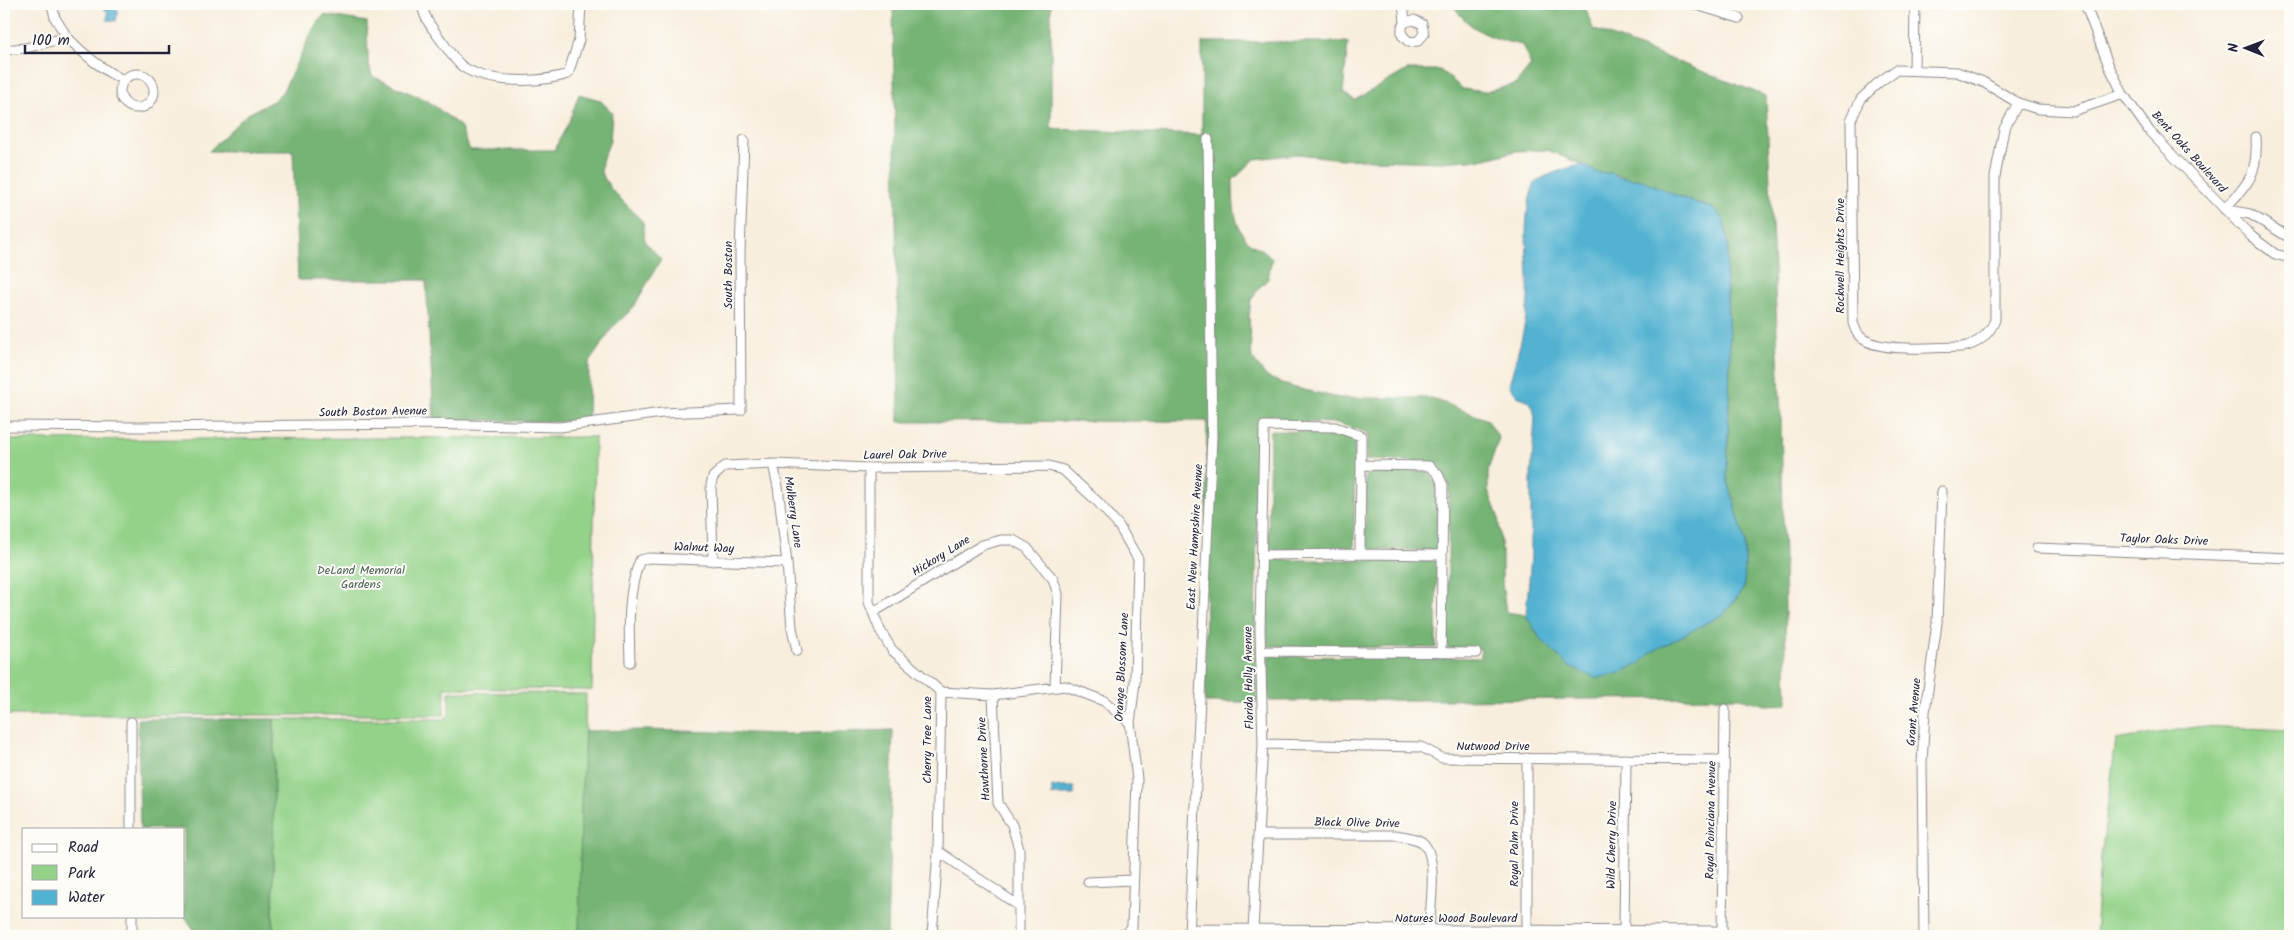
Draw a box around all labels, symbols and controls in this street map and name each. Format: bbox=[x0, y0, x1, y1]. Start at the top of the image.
scale bar bbox=[25, 22, 169, 54]
north arrow bbox=[2222, 22, 2272, 72]
text: 100 m bbox=[32, 29, 70, 53]
text: N bbox=[2223, 43, 2245, 52]
street label: Bent Oaks Boulevard bbox=[2147, 107, 2232, 198]
street label: Rockwell Heights Drive bbox=[1831, 198, 1850, 314]
street label: South Boston bbox=[719, 241, 738, 309]
street label: South Boston Avenue bbox=[319, 402, 428, 422]
street label: Laurel Oak Drive bbox=[863, 445, 948, 465]
street label: East New Hampshire Avenue bbox=[1182, 463, 1208, 611]
street label: Mulberry Lane bbox=[779, 475, 808, 550]
street label: Taylor Oaks Drive bbox=[2119, 529, 2209, 551]
street label: Hickory Lane bbox=[908, 530, 974, 581]
street label: Walnut Way bbox=[674, 537, 735, 559]
park label: DeLand Memorial Gardens bbox=[317, 561, 405, 594]
street label: Orange Blossom Lane bbox=[1110, 611, 1134, 722]
street label: Florida Holly Avenue bbox=[1239, 626, 1259, 730]
street label: Grant Avenue bbox=[1902, 677, 1926, 747]
street label: Cherry Tree Lane bbox=[918, 696, 937, 784]
street label: Hawthorne Drive bbox=[972, 716, 996, 801]
street label: Nutwood Drive bbox=[1456, 737, 1530, 756]
street label: Royal Poinciana Avenue bbox=[1700, 760, 1722, 879]
street label: Royal Palm Drive bbox=[1505, 800, 1524, 887]
street label: Wild Cherry Drive bbox=[1602, 800, 1622, 889]
street label: Black Olive Drive bbox=[1314, 813, 1400, 833]
legend bbox=[22, 828, 185, 918]
text: Road bbox=[68, 836, 99, 860]
text: Park bbox=[68, 862, 96, 886]
text: Water bbox=[68, 886, 105, 910]
street label: Natures Wood Boulevard bbox=[1395, 909, 1518, 928]

